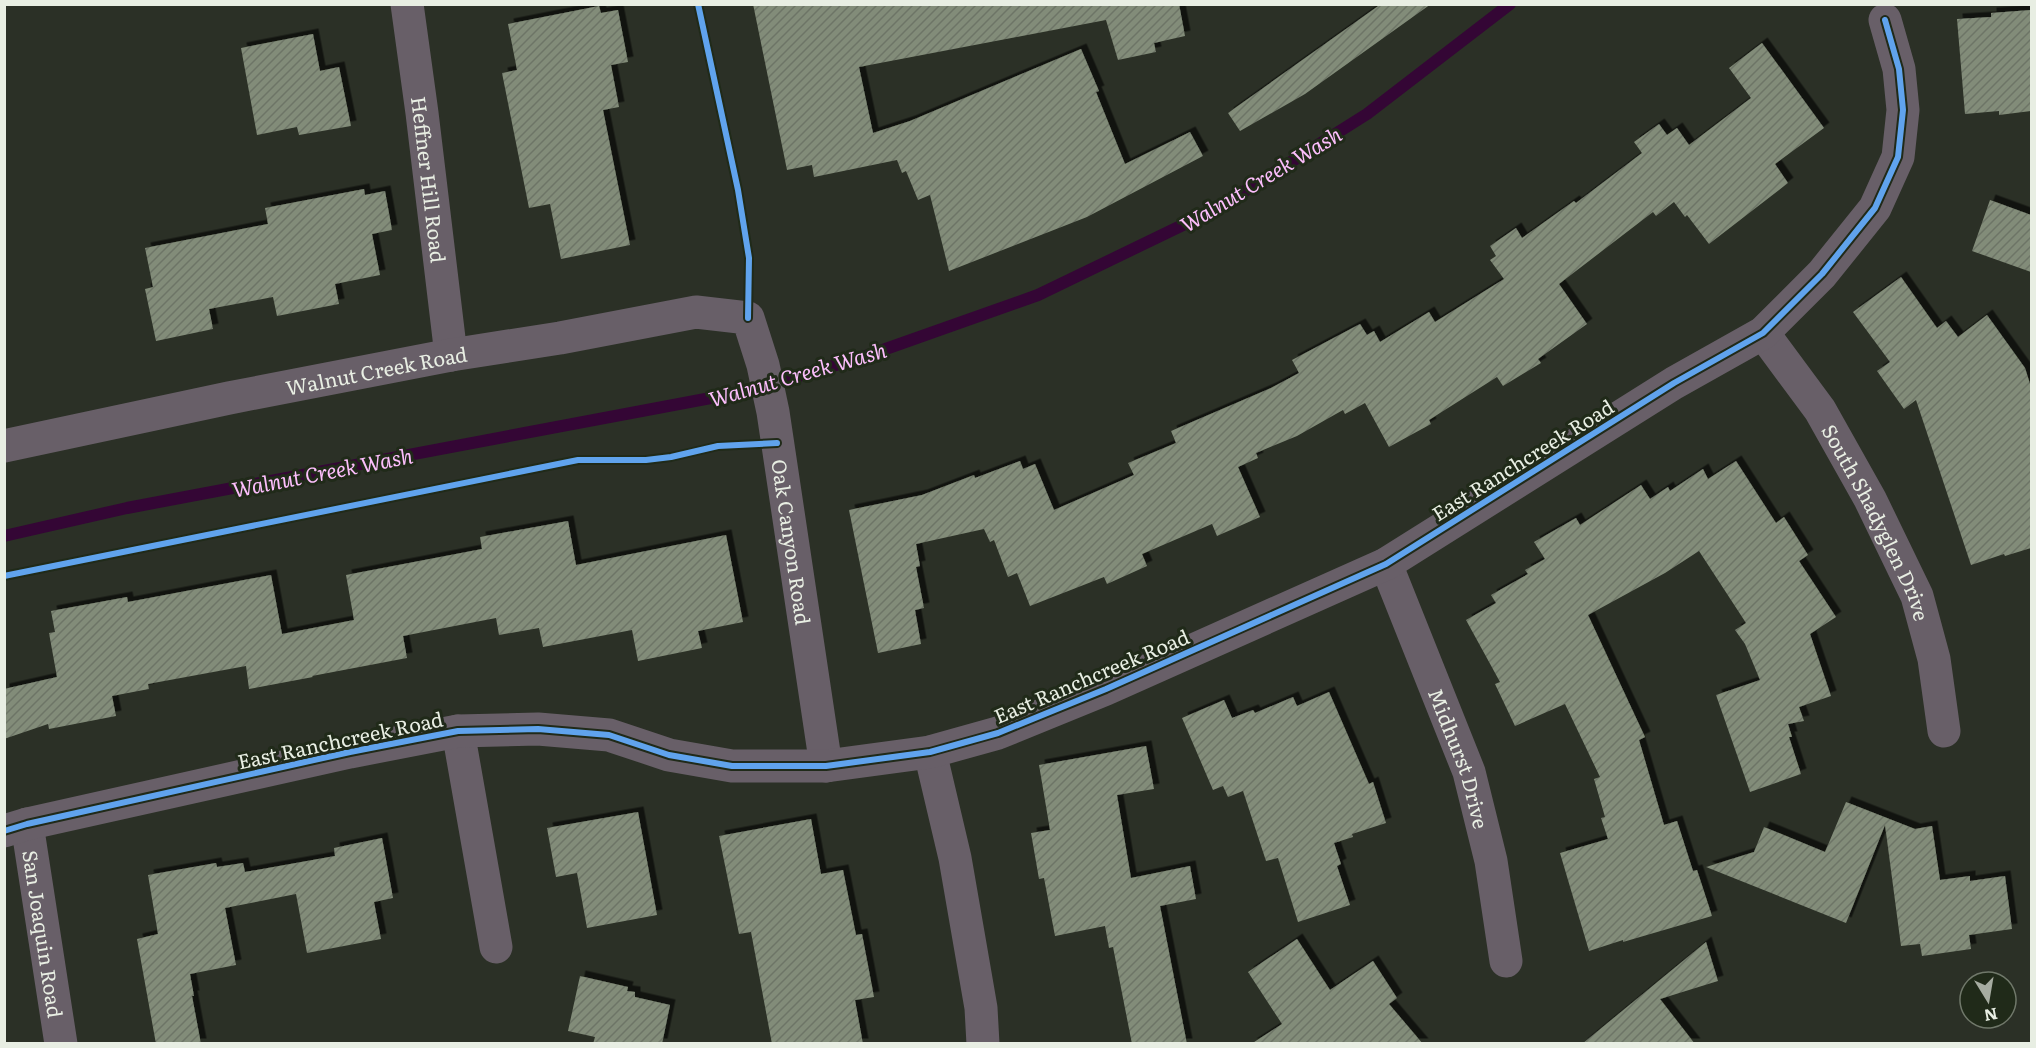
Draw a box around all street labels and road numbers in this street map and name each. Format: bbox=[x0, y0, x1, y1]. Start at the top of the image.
street label: Heffner Hill Road bbox=[405, 94, 455, 264]
street label: Walnut Creek Road bbox=[283, 338, 469, 402]
street label: East Ranchcreek Road bbox=[1425, 391, 1619, 527]
street label: South Shadyglen Drive bbox=[1816, 418, 1938, 624]
street label: Oak Canyon Road bbox=[765, 457, 820, 627]
street label: East Ranchcreek Road bbox=[989, 620, 1193, 730]
street label: Midhurst Drive bbox=[1422, 683, 1497, 832]
street label: East Ranchcreek Road bbox=[234, 703, 446, 775]
street label: San Joaquin Road bbox=[16, 848, 72, 1020]

